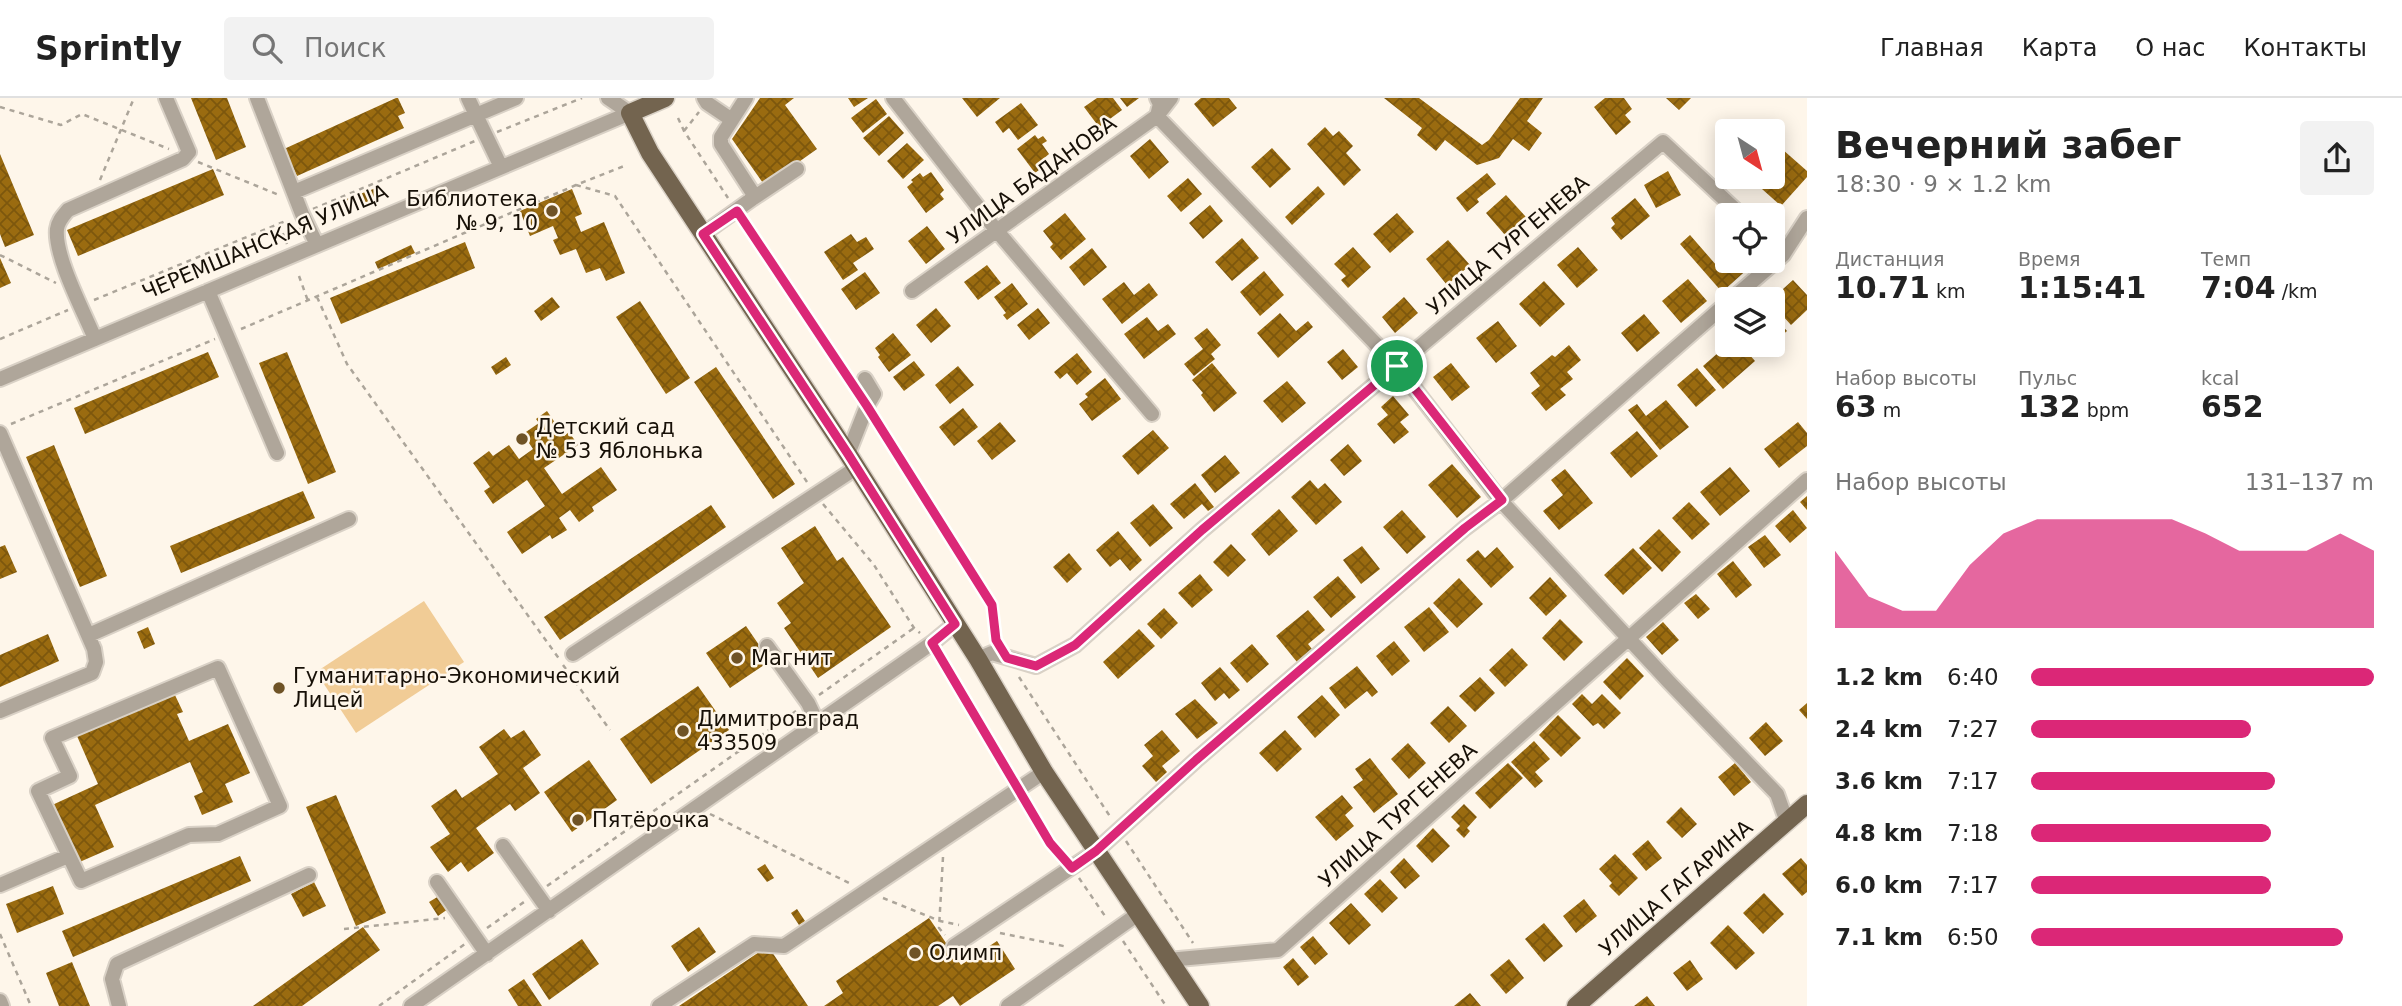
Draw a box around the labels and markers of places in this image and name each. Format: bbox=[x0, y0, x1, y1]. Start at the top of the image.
place label: Библиотека № 9, 10 bbox=[406, 187, 538, 235]
marker: Библиотека № 9, 10 bbox=[544, 203, 560, 219]
pin bbox=[1367, 336, 1427, 396]
place label: Детский сад № 53 Яблонька bbox=[536, 415, 703, 463]
marker: Детский сад № 53 Яблонька bbox=[514, 431, 530, 447]
place label: Магнит bbox=[751, 646, 833, 670]
marker: Магнит bbox=[729, 650, 745, 666]
place label: Гуманитарно-Экономический Лицей bbox=[293, 664, 620, 712]
marker: Гуманитарно-Экономический Лицей bbox=[271, 680, 287, 696]
place label: Димитровград 433509 bbox=[697, 707, 859, 755]
marker: Димитровград 433509 bbox=[675, 723, 691, 739]
place label: Пятёрочка bbox=[592, 808, 710, 832]
marker: Пятёрочка bbox=[570, 812, 586, 828]
place label: Олимп bbox=[929, 941, 1002, 965]
marker: Олимп bbox=[907, 945, 923, 961]

